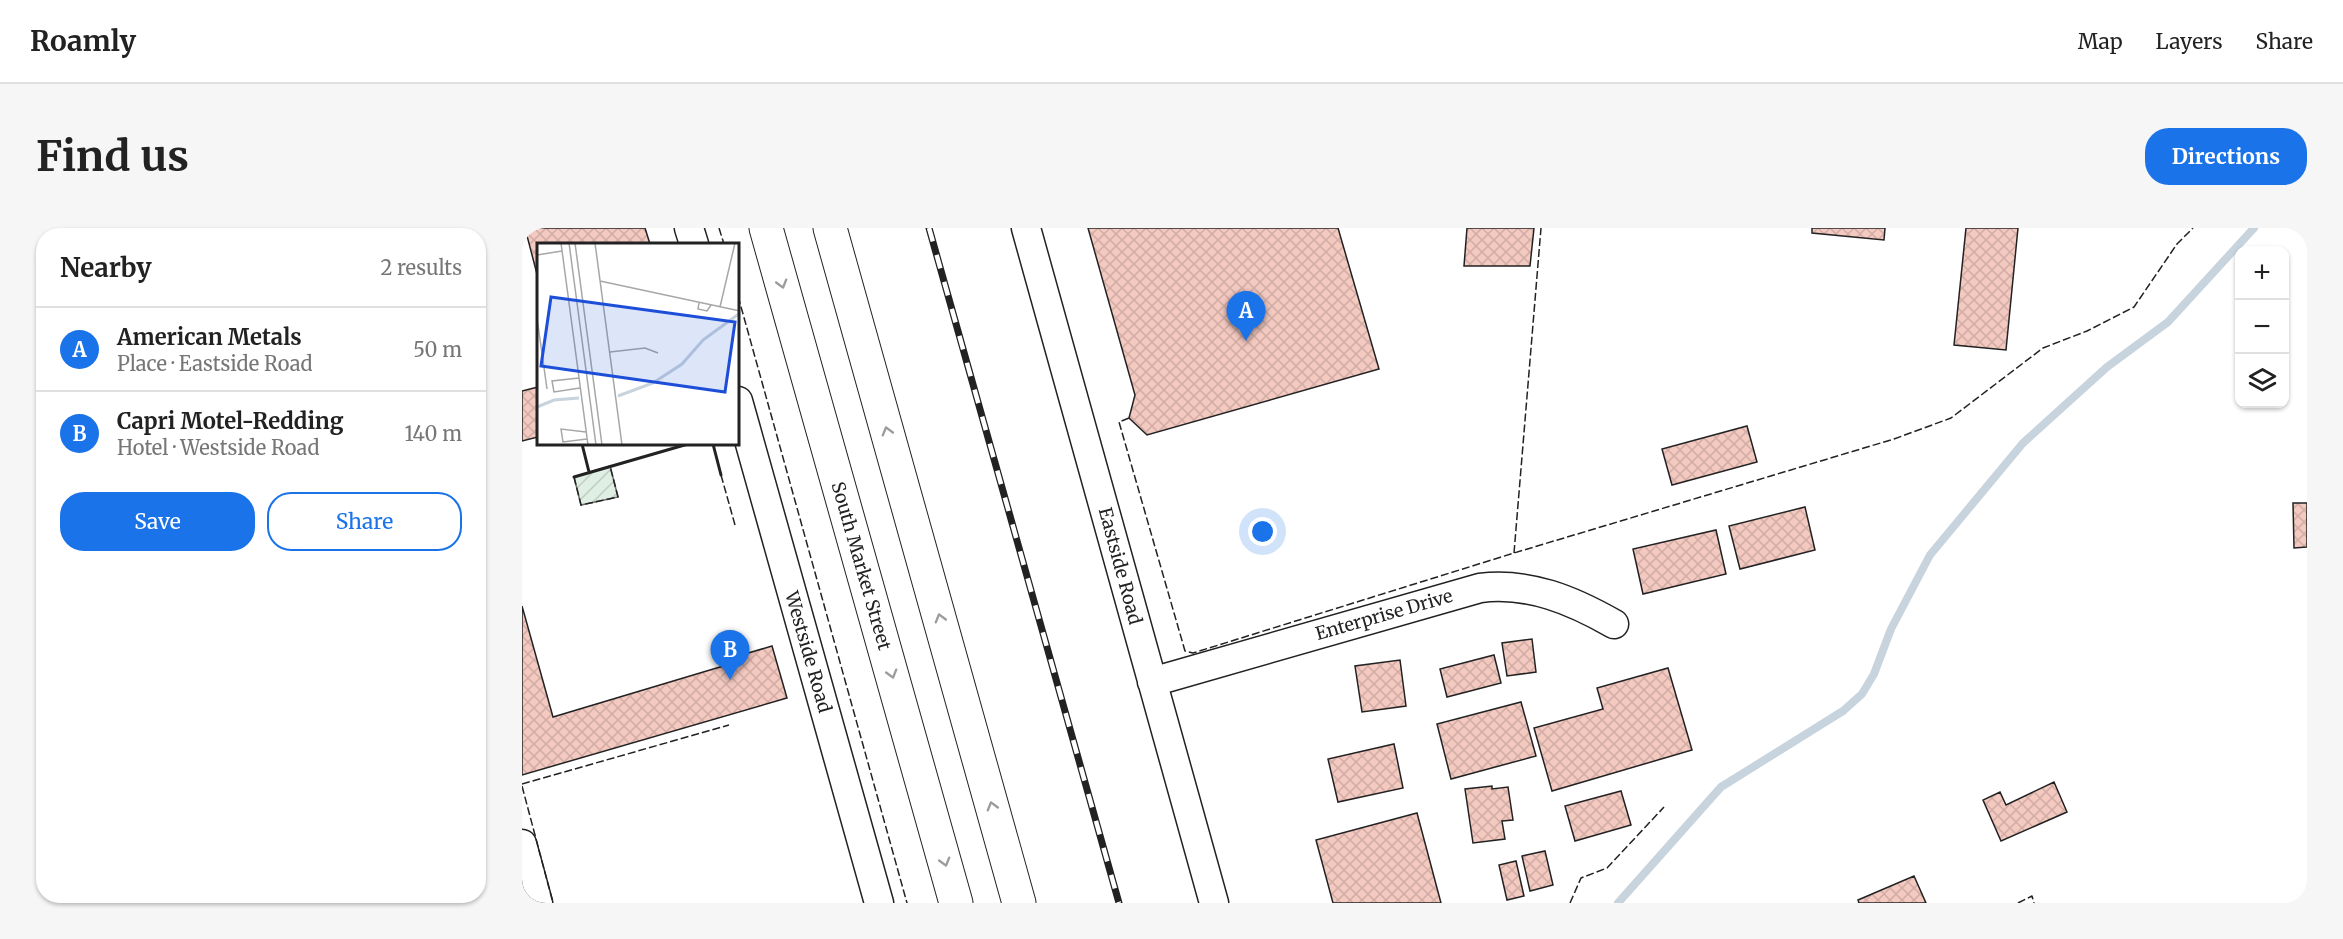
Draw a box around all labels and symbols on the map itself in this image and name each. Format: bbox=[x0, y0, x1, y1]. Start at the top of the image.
inset map bbox=[537, 243, 740, 446]
one-way arrow bbox=[775, 278, 787, 289]
pin: A bbox=[1226, 291, 1266, 341]
one-way arrow bbox=[882, 426, 894, 437]
street label: South Market Street bbox=[826, 479, 896, 653]
street label: Eastside Road bbox=[1094, 505, 1147, 627]
your location bbox=[1248, 517, 1277, 546]
street label: Enterprise Drive bbox=[1313, 584, 1455, 645]
street label: Westside Road bbox=[780, 587, 837, 715]
one-way arrow bbox=[935, 614, 947, 624]
pin: B bbox=[710, 630, 750, 680]
one-way arrow bbox=[885, 668, 897, 679]
one-way arrow bbox=[987, 801, 999, 812]
one-way arrow bbox=[938, 856, 950, 867]

